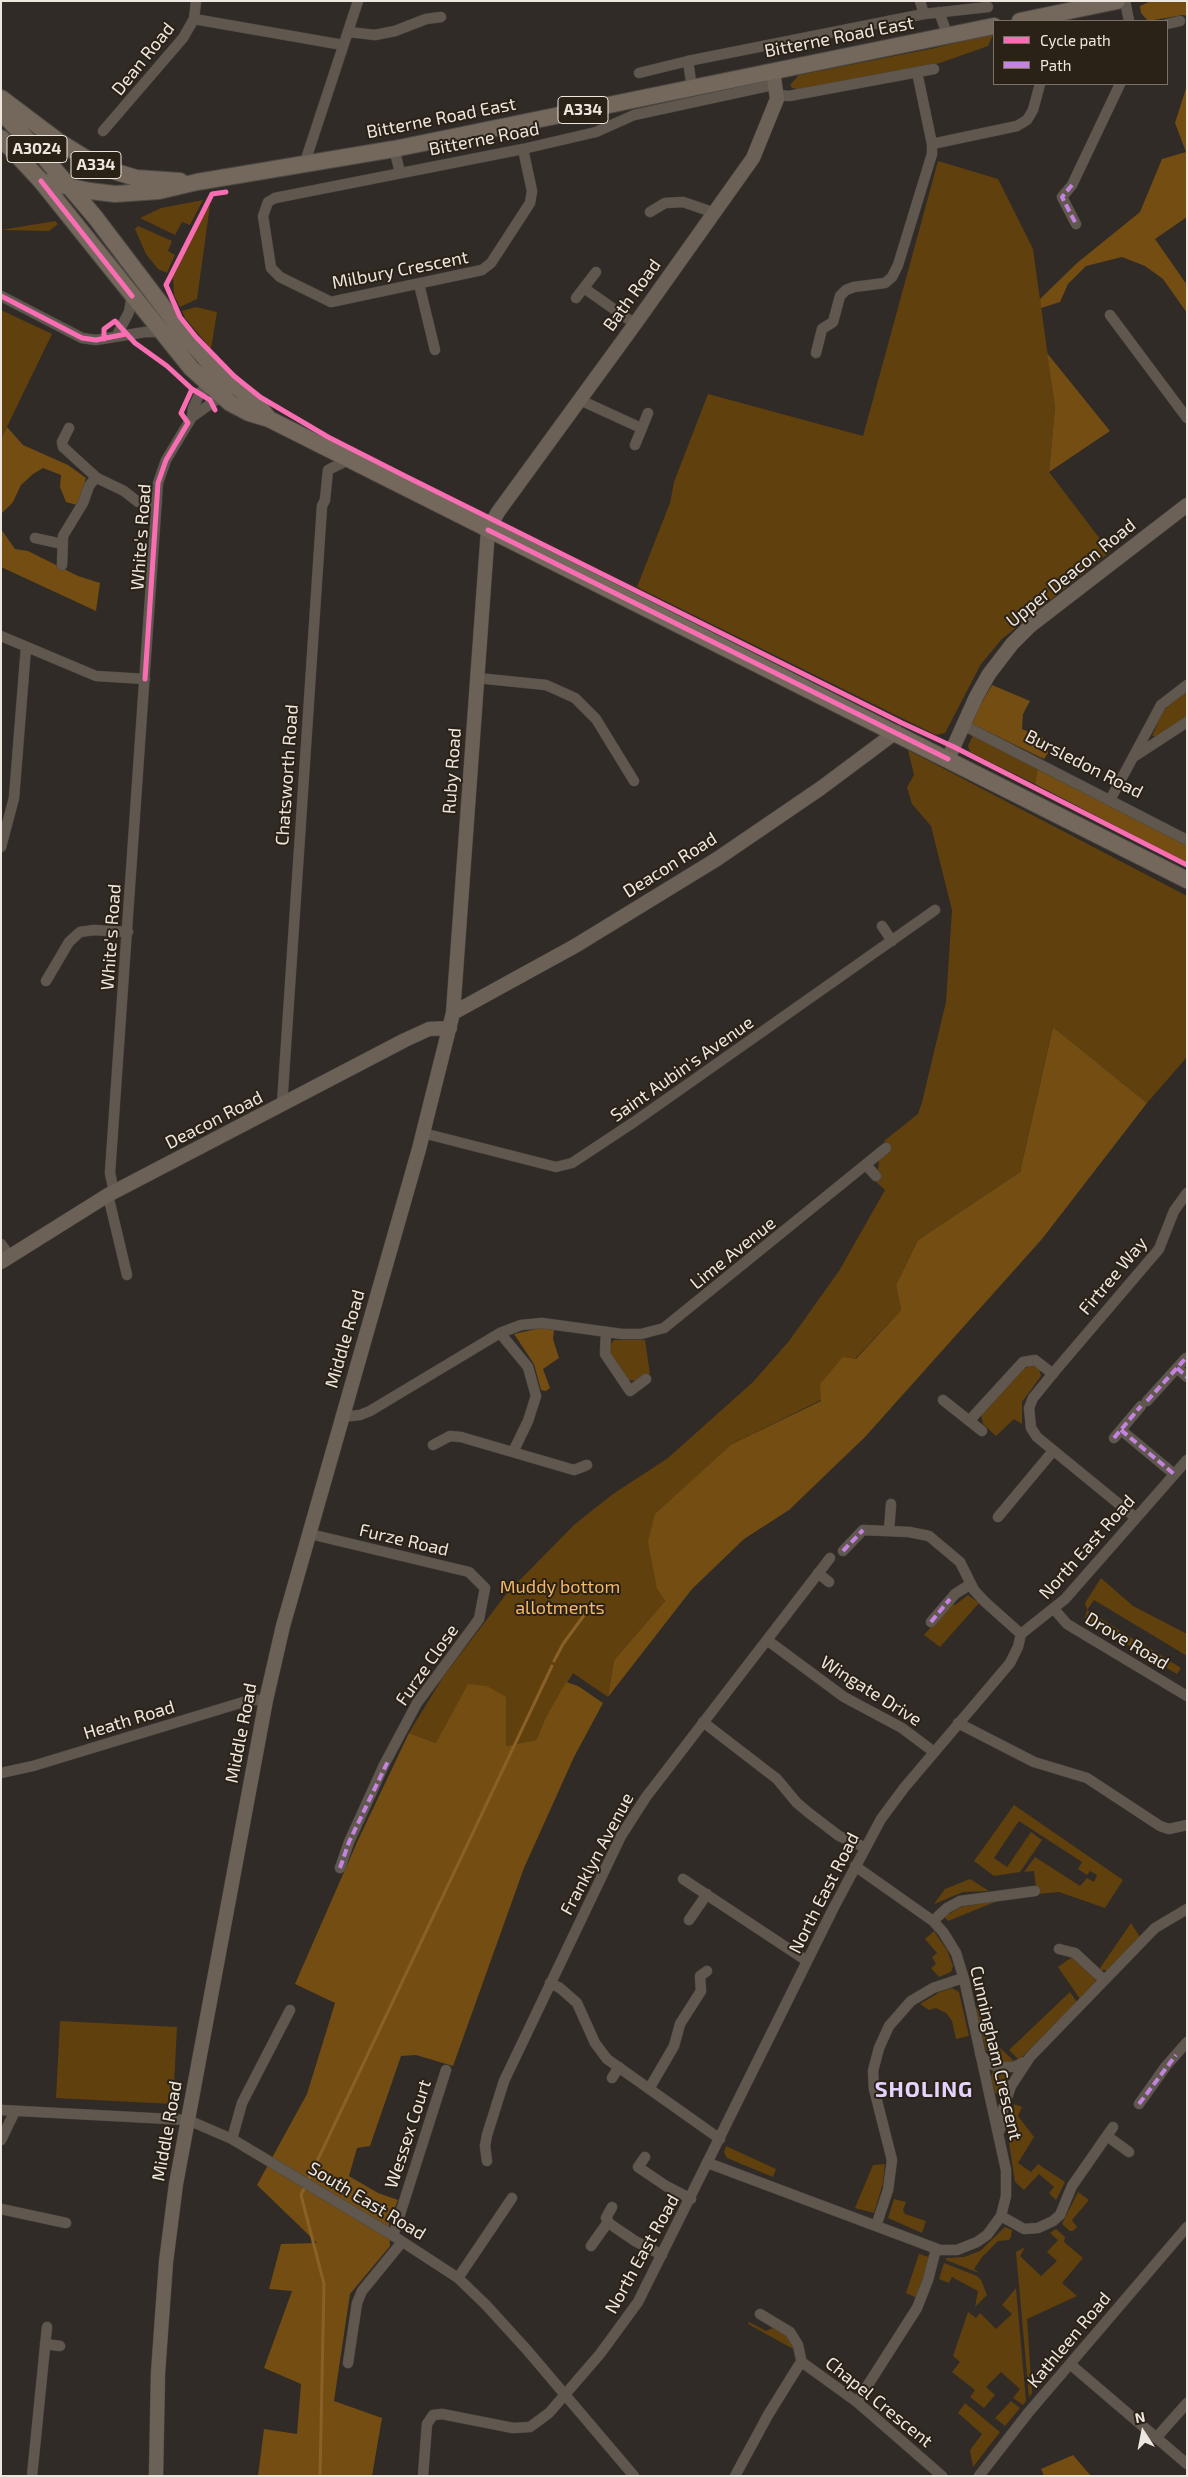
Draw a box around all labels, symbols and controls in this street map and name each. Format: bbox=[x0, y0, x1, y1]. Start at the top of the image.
street label: Bitterne Road East bbox=[762, 12, 916, 62]
street label: Dean Road bbox=[107, 18, 179, 100]
legend bbox=[993, 20, 1168, 85]
text: Cycle path bbox=[1040, 31, 1111, 49]
text: Path bbox=[1040, 56, 1071, 74]
street label: Bitterne Road East bbox=[364, 93, 518, 143]
road number: A334 bbox=[558, 96, 608, 124]
street label: Bitterne Road bbox=[427, 118, 541, 160]
road number: A3024 bbox=[7, 136, 67, 162]
road number: A334 bbox=[71, 152, 121, 178]
street label: Milbury Crescent bbox=[330, 246, 470, 294]
street label: Bath Road bbox=[599, 255, 665, 335]
street label: White's Road bbox=[127, 483, 155, 591]
street label: Upper Deacon Road bbox=[1002, 514, 1140, 632]
street label: Chatsworth Road bbox=[271, 704, 303, 846]
street label: Bursledon Road bbox=[1022, 725, 1146, 803]
street label: Ruby Road bbox=[438, 727, 466, 815]
street label: Deacon Road bbox=[619, 828, 721, 902]
street label: White's Road bbox=[97, 883, 125, 991]
street label: Saint Aubin's Avenue bbox=[606, 1012, 758, 1126]
street label: Deacon Road bbox=[162, 1086, 266, 1154]
street label: Lime Avenue bbox=[686, 1212, 780, 1294]
street label: Firtree Way bbox=[1074, 1233, 1152, 1319]
street label: Middle Road bbox=[321, 1287, 369, 1391]
street label: North East Road bbox=[1035, 1490, 1139, 1604]
street label: Furze Road bbox=[357, 1519, 451, 1561]
park label: Muddy bottom allotments bbox=[500, 1576, 620, 1618]
street label: Drove Road bbox=[1081, 1608, 1173, 1674]
street label: Furze Close bbox=[391, 1620, 463, 1710]
street label: Wingate Drive bbox=[816, 1651, 926, 1731]
street label: Middle Road bbox=[221, 1681, 261, 1785]
street label: Heath Road bbox=[81, 1696, 177, 1744]
street label: Franklyn Avenue bbox=[556, 1789, 638, 1919]
street label: North East Road bbox=[784, 1829, 864, 1957]
street label: Cunningham Crescent bbox=[965, 1964, 1027, 2142]
street label: Wessex Court bbox=[380, 2077, 436, 2191]
district label: SHOLING bbox=[874, 2077, 974, 2103]
street label: Middle Road bbox=[148, 2079, 186, 2183]
street label: South East Road bbox=[304, 2157, 430, 2245]
street label: North East Road bbox=[600, 2191, 684, 2317]
street label: Kathleen Road bbox=[1023, 2288, 1115, 2392]
street label: Chapel Crescent bbox=[821, 2352, 937, 2452]
north arrow bbox=[1118, 2407, 1168, 2457]
text: N bbox=[1133, 2407, 1147, 2426]

